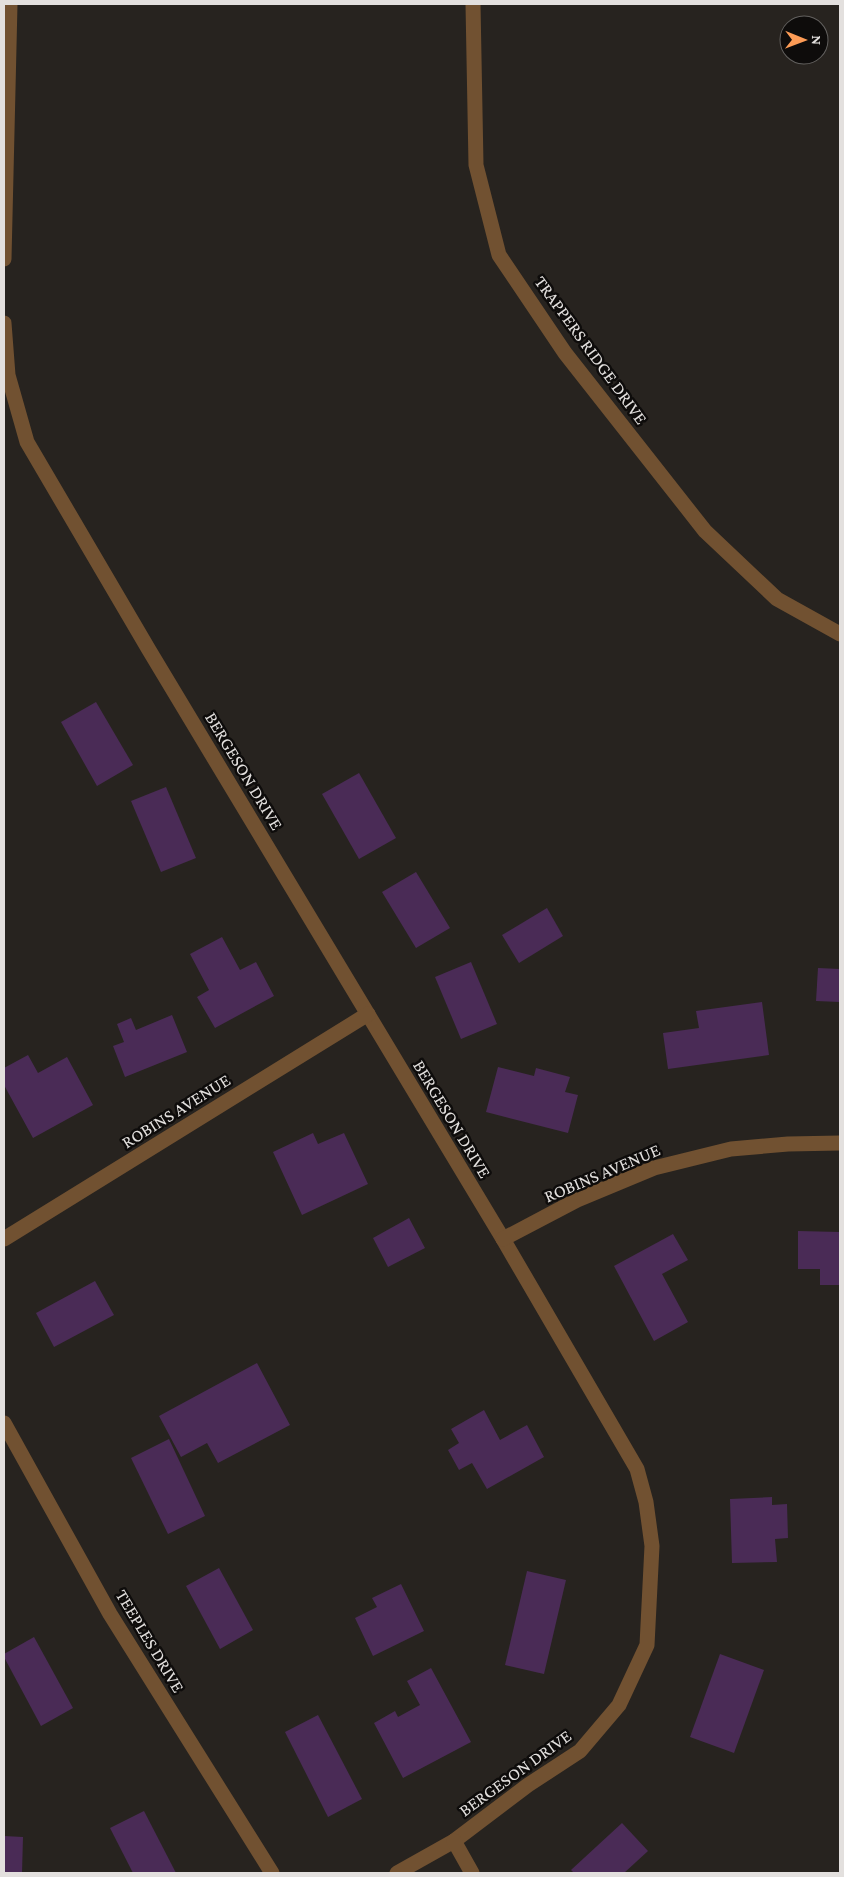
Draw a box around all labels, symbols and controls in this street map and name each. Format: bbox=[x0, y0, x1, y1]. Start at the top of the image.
north arrow bbox=[779, 15, 829, 65]
text: N bbox=[809, 35, 825, 46]
street label: TRAPPERS RIDGE DRIVE bbox=[531, 272, 652, 428]
street label: BERGESON DRIVE bbox=[201, 709, 287, 834]
street label: BERGESON DRIVE bbox=[409, 1057, 495, 1182]
street label: ROBINS AVENUE bbox=[118, 1070, 234, 1152]
street label: ROBINS AVENUE bbox=[541, 1139, 663, 1206]
street label: TEEPLES DRIVE bbox=[111, 1586, 189, 1696]
street label: BERGESON DRIVE bbox=[455, 1725, 575, 1820]

